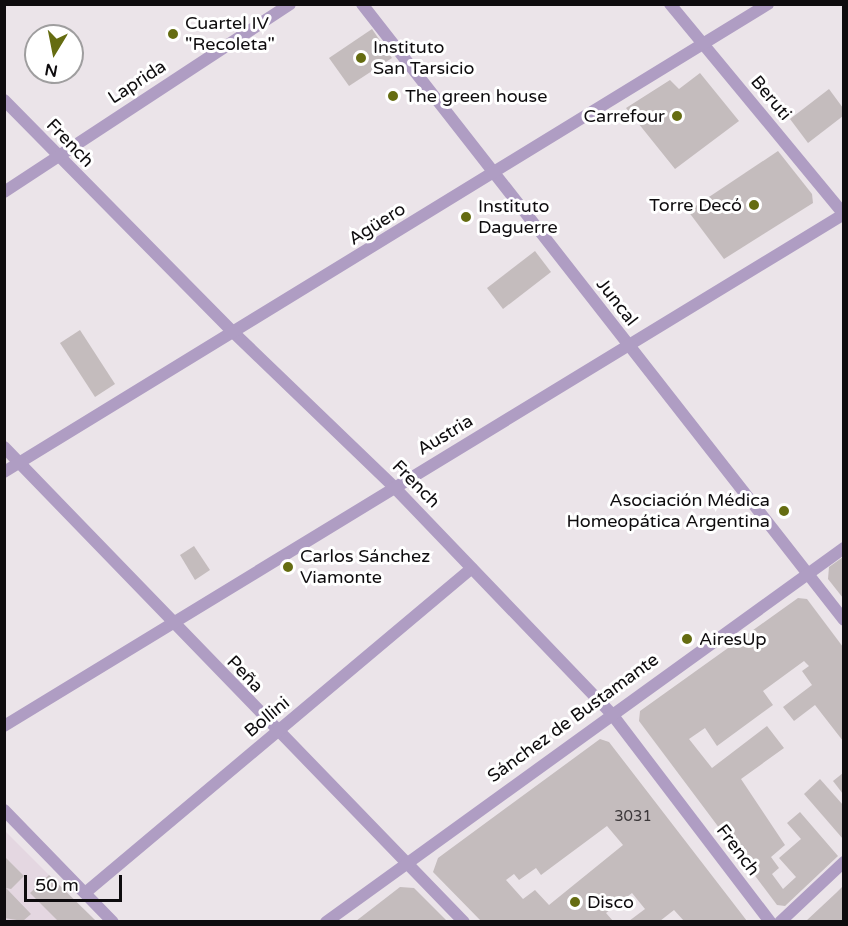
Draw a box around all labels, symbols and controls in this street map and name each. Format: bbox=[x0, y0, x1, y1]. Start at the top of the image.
place label: Cuartel IV "Recoleta" bbox=[185, 13, 275, 56]
north arrow bbox=[24, 24, 84, 84]
marker: Cuartel IV "Recoleta" bbox=[166, 27, 180, 41]
place label: Instituto San Tarsicio bbox=[373, 37, 475, 80]
marker: Instituto San Tarsicio bbox=[354, 51, 368, 65]
street label: Laprida bbox=[104, 55, 170, 109]
text: N bbox=[43, 59, 59, 81]
street label: Beruti bbox=[746, 71, 796, 125]
place label: The green house bbox=[405, 85, 547, 107]
marker: The green house bbox=[386, 89, 400, 103]
place label: Carrefour bbox=[584, 105, 665, 127]
marker: Carrefour bbox=[670, 109, 684, 123]
street label: French bbox=[42, 114, 98, 172]
place label: Torre Decó bbox=[649, 194, 742, 216]
place label: Instituto Daguerre bbox=[478, 196, 558, 238]
street label: Agüero bbox=[344, 198, 410, 250]
marker: Torre Decó bbox=[747, 198, 761, 212]
marker: Instituto Daguerre bbox=[459, 210, 473, 224]
street label: Juncal bbox=[592, 274, 642, 330]
street label: Austria bbox=[413, 410, 477, 460]
street label: French bbox=[388, 456, 444, 512]
place label: Asociación Médica Homeopática Argentina bbox=[566, 490, 770, 532]
marker: Asociación Médica Homeopática Argentina bbox=[775, 502, 793, 520]
place label: Carlos Sánchez Viamonte bbox=[300, 546, 430, 588]
marker: Carlos Sánchez Viamonte bbox=[281, 560, 295, 574]
place label: AiresUp bbox=[699, 628, 767, 650]
marker: AiresUp bbox=[680, 632, 694, 646]
street label: Sánchez de Bustamante bbox=[483, 649, 663, 787]
street label: Peña bbox=[222, 651, 268, 697]
street label: Bollini bbox=[240, 692, 294, 742]
house number: 3031 bbox=[614, 808, 652, 826]
street label: French bbox=[712, 820, 764, 880]
scale bar bbox=[27, 863, 124, 901]
text: 50 m bbox=[35, 874, 79, 896]
place label: Disco bbox=[587, 891, 634, 913]
marker: Disco bbox=[568, 895, 582, 909]

